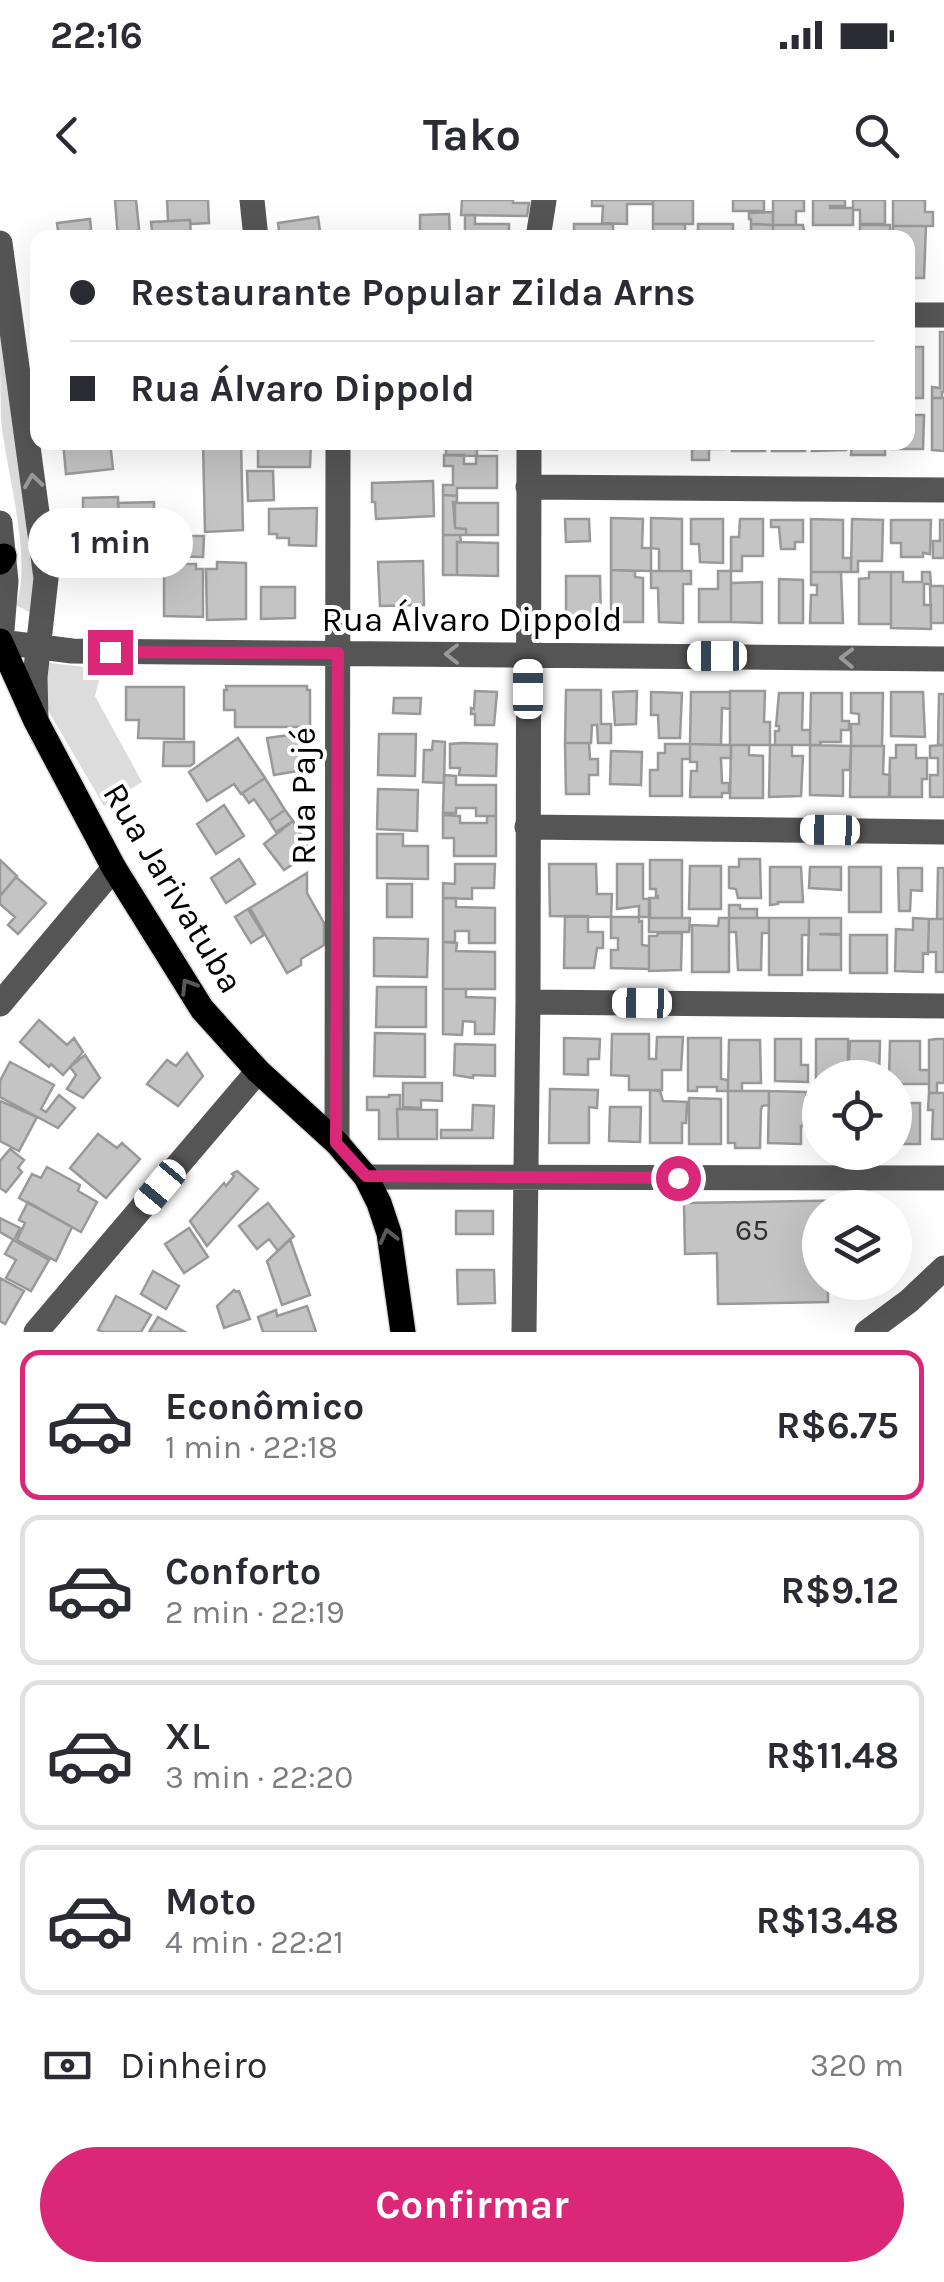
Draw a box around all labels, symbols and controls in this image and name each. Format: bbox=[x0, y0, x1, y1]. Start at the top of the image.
text: 22:16 bbox=[50, 13, 143, 58]
icon: back bbox=[40, 108, 95, 163]
icon: search bbox=[849, 108, 904, 163]
text: Tako bbox=[423, 109, 521, 161]
text: Restaurante Popular Zilda Arns bbox=[130, 270, 696, 315]
text: Rua Álvaro Dippold bbox=[130, 366, 475, 411]
one-way arrow bbox=[24, 473, 45, 490]
callout: 1 min bbox=[28, 507, 192, 577]
text: 1 min bbox=[70, 524, 151, 561]
street label: Rua Álvaro Dippold bbox=[321, 599, 623, 640]
route end bbox=[88, 630, 133, 675]
car bbox=[687, 641, 747, 671]
one-way arrow bbox=[443, 643, 458, 665]
one-way arrow bbox=[838, 647, 854, 669]
car bbox=[513, 659, 543, 719]
street label: Rua Pajé bbox=[283, 727, 324, 865]
street label: Rua Jarivatuba bbox=[94, 775, 252, 1001]
car bbox=[800, 814, 860, 846]
one-way arrow bbox=[181, 979, 200, 997]
car bbox=[612, 987, 672, 1019]
map controls bbox=[802, 1060, 912, 1300]
button: locate bbox=[802, 1060, 912, 1170]
car bbox=[129, 1154, 191, 1220]
route start bbox=[656, 1156, 701, 1201]
button: layers bbox=[802, 1190, 912, 1300]
house number: 65 bbox=[735, 1212, 769, 1248]
one-way arrow bbox=[379, 1228, 400, 1245]
icon: car bbox=[45, 1380, 135, 1470]
text: Econômico bbox=[165, 1384, 364, 1429]
text: R$6.75 bbox=[776, 1403, 899, 1448]
text: 1 min · 22:18 bbox=[165, 1429, 338, 1466]
icon: car bbox=[45, 1545, 135, 1635]
text: Conforto bbox=[165, 1549, 321, 1594]
text: R$9.12 bbox=[780, 1568, 899, 1613]
text: 2 min · 22:19 bbox=[165, 1594, 344, 1631]
icon: car bbox=[45, 1710, 135, 1800]
text: XL bbox=[165, 1714, 210, 1759]
text: R$11.48 bbox=[766, 1733, 899, 1778]
text: 3 min · 22:20 bbox=[165, 1759, 353, 1796]
icon: car bbox=[45, 1875, 135, 1965]
text: Moto bbox=[165, 1879, 256, 1924]
text: R$13.48 bbox=[756, 1898, 899, 1943]
text: 4 min · 22:21 bbox=[165, 1924, 344, 1961]
icon: cash bbox=[40, 2038, 95, 2093]
text: Dinheiro bbox=[120, 2043, 268, 2088]
text: 320 m bbox=[810, 2047, 904, 2084]
button: Confirmar bbox=[40, 2147, 904, 2262]

